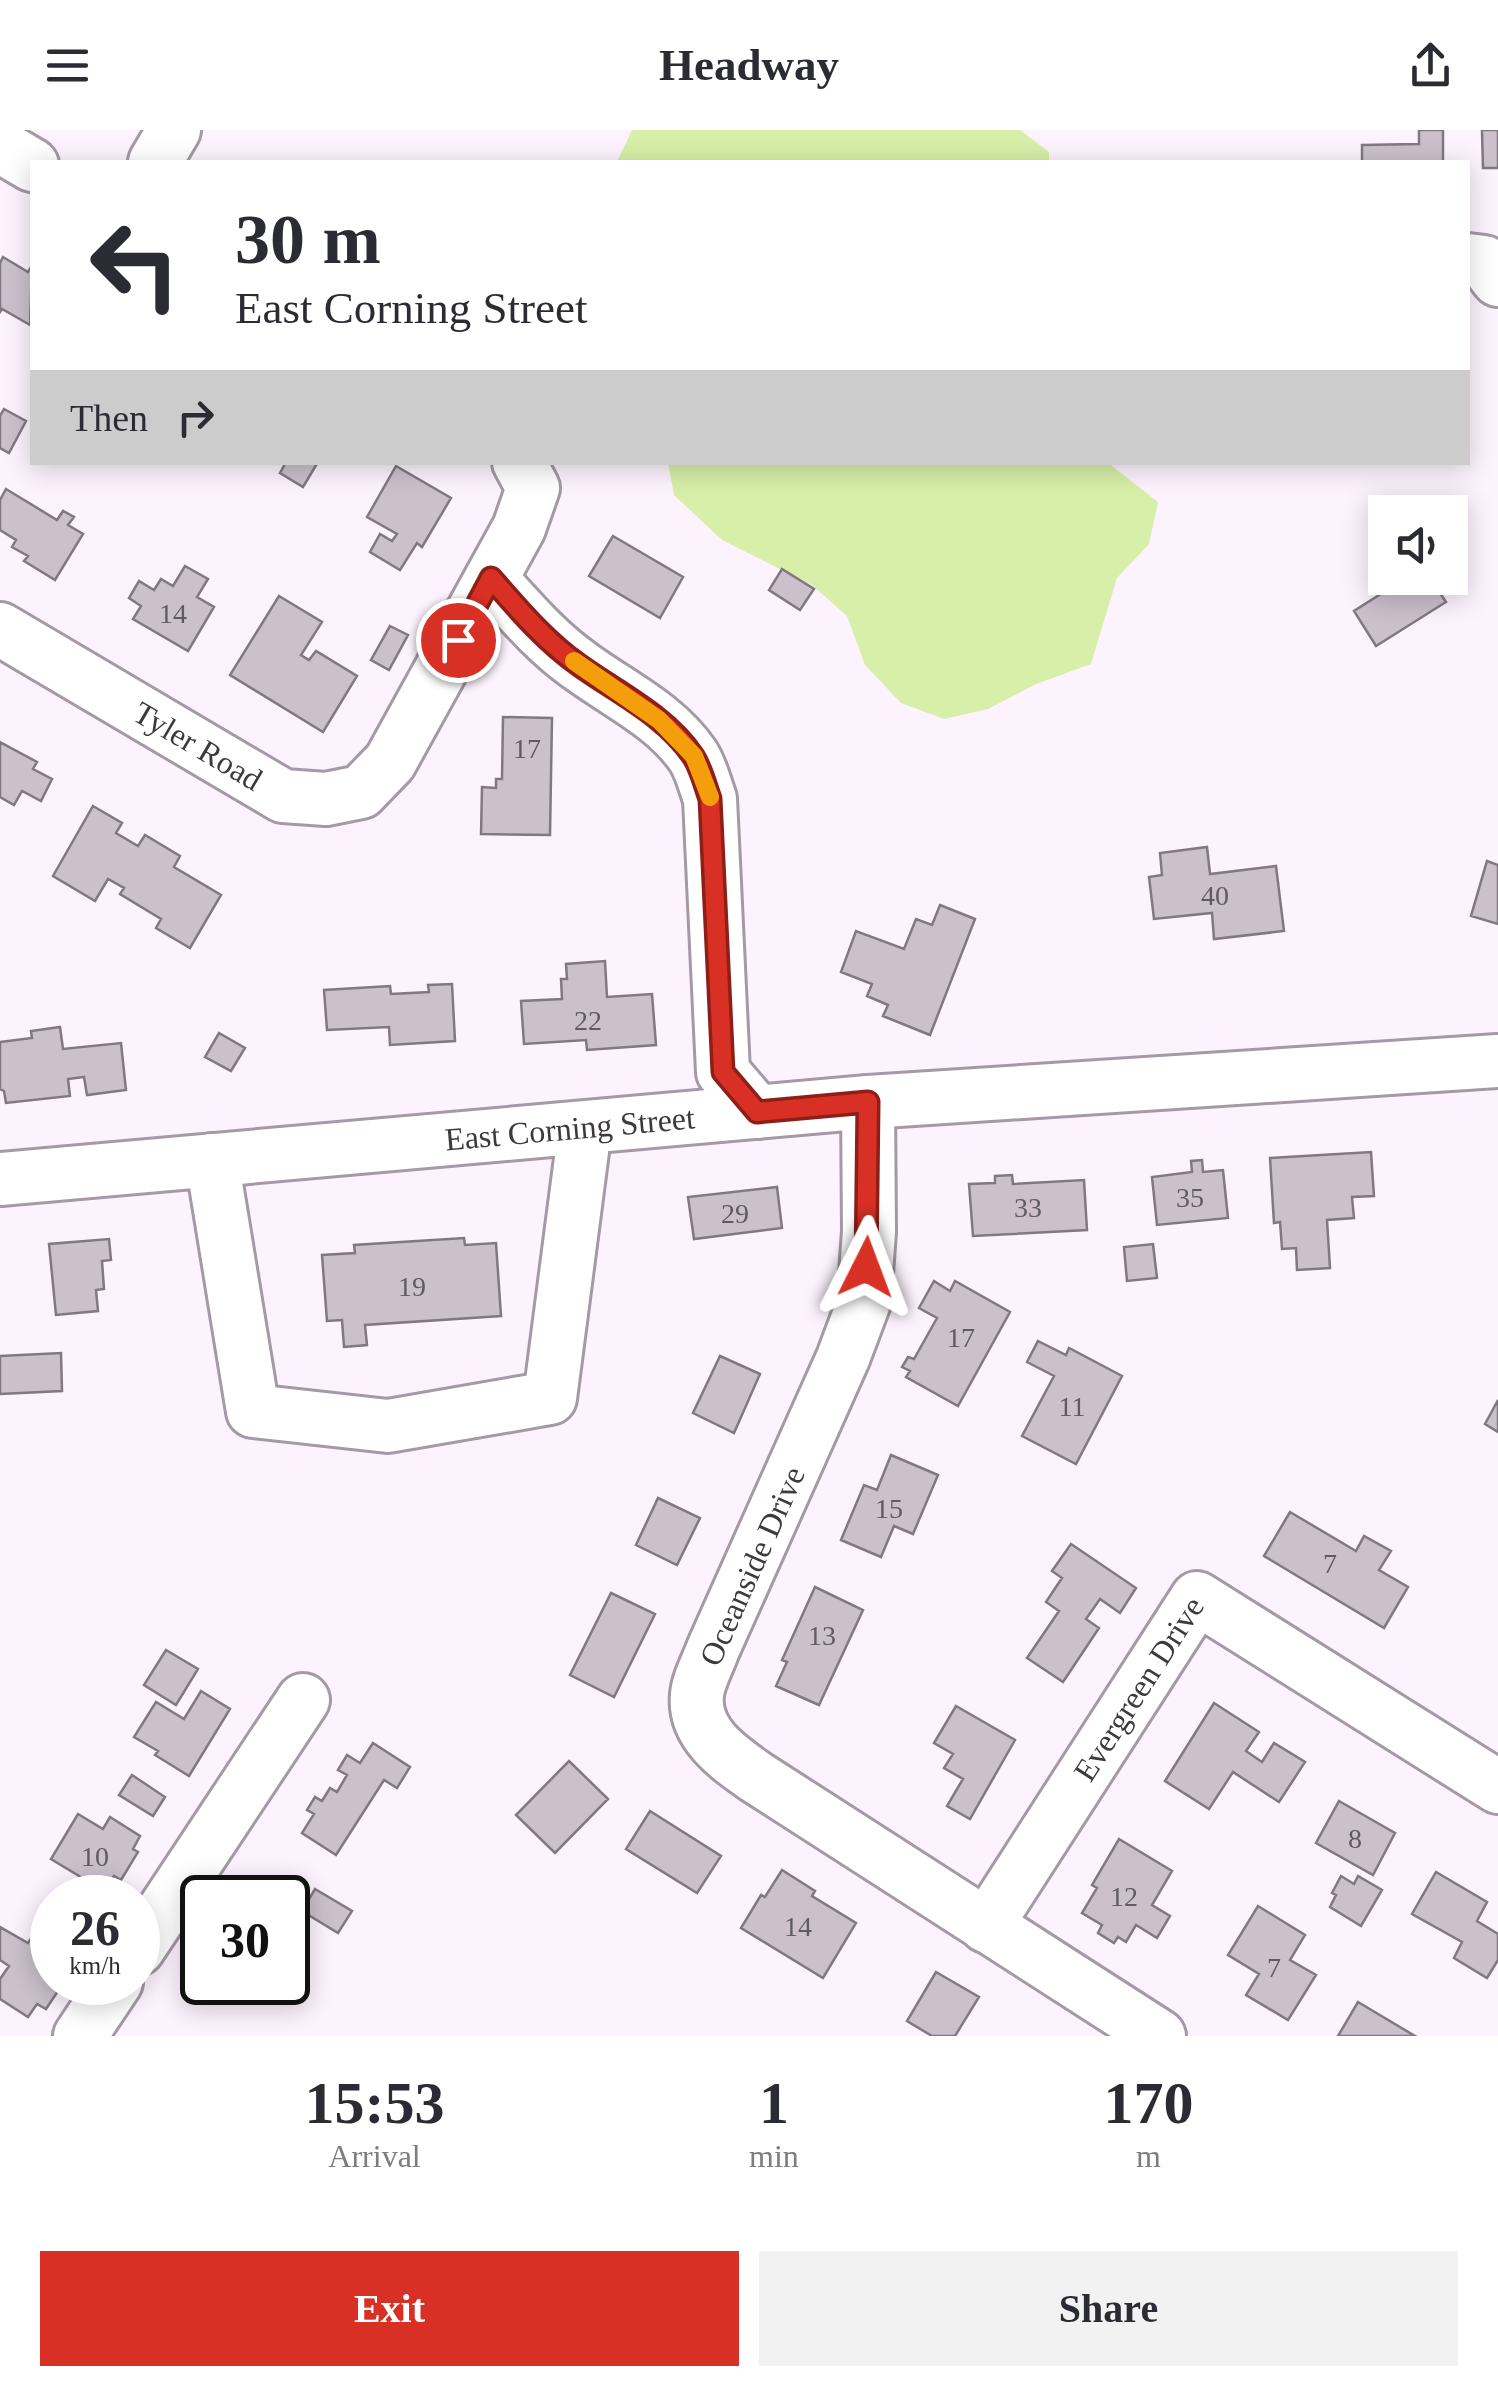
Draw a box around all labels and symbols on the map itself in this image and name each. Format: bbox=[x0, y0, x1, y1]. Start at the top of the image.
house number: 14 bbox=[159, 598, 187, 629]
pin bbox=[416, 598, 501, 683]
street label: Tyler Road bbox=[128, 694, 269, 798]
house number: 17 bbox=[513, 733, 541, 764]
house number: 40 bbox=[1201, 880, 1229, 911]
house number: 22 bbox=[574, 1005, 602, 1036]
street label: East Corning Street bbox=[443, 1099, 696, 1157]
house number: 35 bbox=[1176, 1182, 1204, 1213]
house number: 33 bbox=[1014, 1192, 1042, 1223]
house number: 29 bbox=[721, 1198, 749, 1229]
position arrow bbox=[814, 1215, 918, 1319]
house number: 19 bbox=[398, 1271, 426, 1302]
house number: 17 bbox=[947, 1322, 975, 1353]
house number: 11 bbox=[1059, 1391, 1085, 1422]
street label: Oceanside Drive bbox=[692, 1461, 812, 1671]
house number: 15 bbox=[875, 1493, 903, 1524]
house number: 7 bbox=[1323, 1548, 1337, 1579]
street label: Evergreen Drive bbox=[1066, 1590, 1211, 1788]
house number: 13 bbox=[808, 1620, 836, 1651]
house number: 8 bbox=[1348, 1823, 1362, 1854]
house number: 10 bbox=[81, 1841, 109, 1872]
speed limit sign: 30 bbox=[180, 1875, 310, 2005]
house number: 12 bbox=[1110, 1881, 1138, 1912]
house number: 14 bbox=[784, 1911, 812, 1942]
house number: 7 bbox=[1267, 1952, 1281, 1983]

